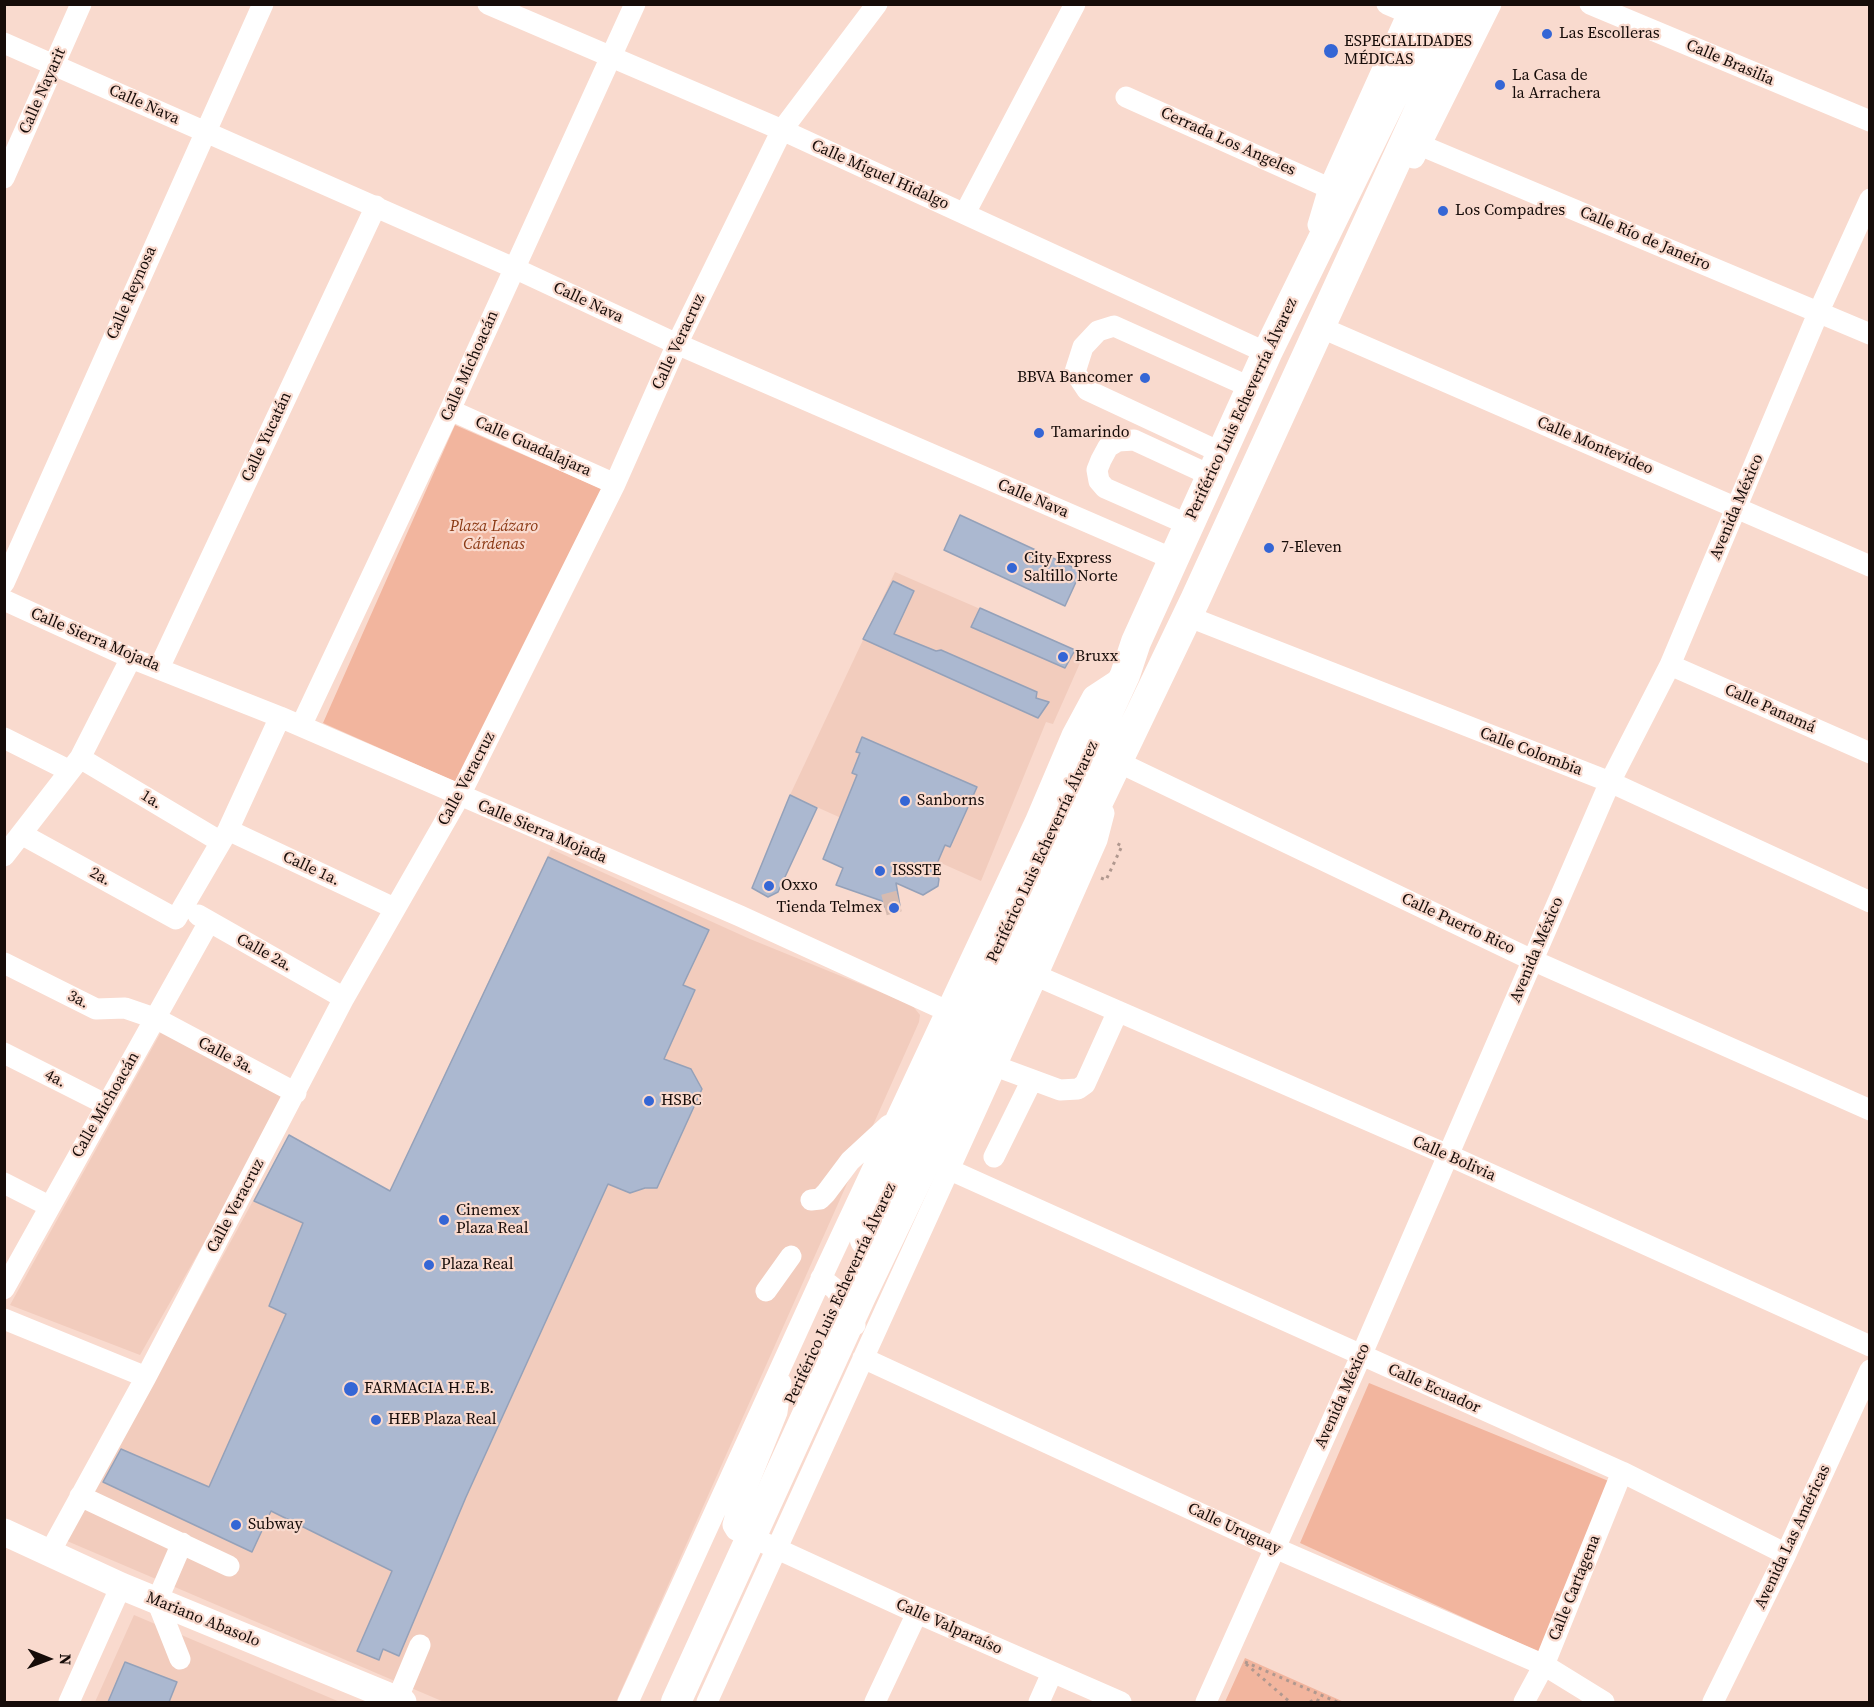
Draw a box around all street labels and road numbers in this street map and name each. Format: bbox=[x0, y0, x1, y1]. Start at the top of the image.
street label: Calle Brasilia bbox=[1683, 36, 1777, 90]
street label: Calle Nayarit bbox=[16, 45, 70, 137]
street label: Calle Nava bbox=[106, 81, 182, 129]
street label: Cerrada Los Angeles bbox=[1157, 104, 1299, 180]
street label: Calle Miguel Hidalgo bbox=[808, 136, 952, 214]
street label: Calle Río de Janeiro bbox=[1577, 203, 1713, 275]
street label: Calle Reynosa bbox=[103, 244, 161, 342]
street label: Calle Nava bbox=[550, 278, 626, 328]
street label: Calle Veracruz bbox=[648, 291, 710, 393]
street label: Periférico Luis Echeverría Álvarez bbox=[1182, 295, 1302, 523]
street label: Calle Michoacán bbox=[437, 308, 503, 424]
street label: Calle Yucatán bbox=[238, 389, 296, 485]
street label: Calle Guadalajara bbox=[472, 413, 594, 481]
street label: Calle Montevideo bbox=[1534, 413, 1656, 479]
street label: Avenida México bbox=[1706, 451, 1768, 563]
street label: Calle Nava bbox=[995, 476, 1071, 522]
street label: Calle Sierra Mojada bbox=[27, 604, 163, 676]
street label: Calle Panamá bbox=[1722, 680, 1818, 738]
street label: Calle Colombia bbox=[1477, 724, 1585, 780]
street label: Calle Veracruz bbox=[434, 729, 500, 829]
street label: Periférico Luis Echeverría Álvarez bbox=[983, 738, 1103, 966]
street label: 1a. bbox=[137, 786, 165, 814]
street label: Calle Sierra Mojada bbox=[474, 796, 610, 868]
street label: Calle 1a. bbox=[279, 847, 343, 891]
street label: 2a. bbox=[86, 864, 114, 890]
street label: Calle Puerto Rico bbox=[1398, 889, 1518, 959]
street label: Avenida México bbox=[1506, 894, 1568, 1006]
street label: Calle 2a. bbox=[233, 930, 295, 976]
street label: 3a. bbox=[64, 987, 92, 1013]
street label: Calle 3a. bbox=[195, 1033, 257, 1079]
street label: Calle Michoacán bbox=[68, 1049, 144, 1161]
street label: 4a. bbox=[41, 1066, 69, 1092]
street label: Calle Bolivia bbox=[1410, 1132, 1498, 1186]
street label: Calle Veracruz bbox=[203, 1156, 269, 1256]
street label: Periférico Luis Echeverría Álvarez bbox=[781, 1180, 901, 1408]
street label: Avenida México bbox=[1311, 1341, 1375, 1451]
street label: Calle Ecuador bbox=[1385, 1360, 1483, 1418]
street label: Avenida Las Américas bbox=[1751, 1462, 1835, 1612]
street label: Calle Uruguay bbox=[1184, 1499, 1284, 1559]
street label: Calle Cartagena bbox=[1545, 1532, 1605, 1644]
street label: Mariano Abasolo bbox=[143, 1588, 263, 1652]
street label: Calle Valparaíso bbox=[893, 1595, 1005, 1659]

